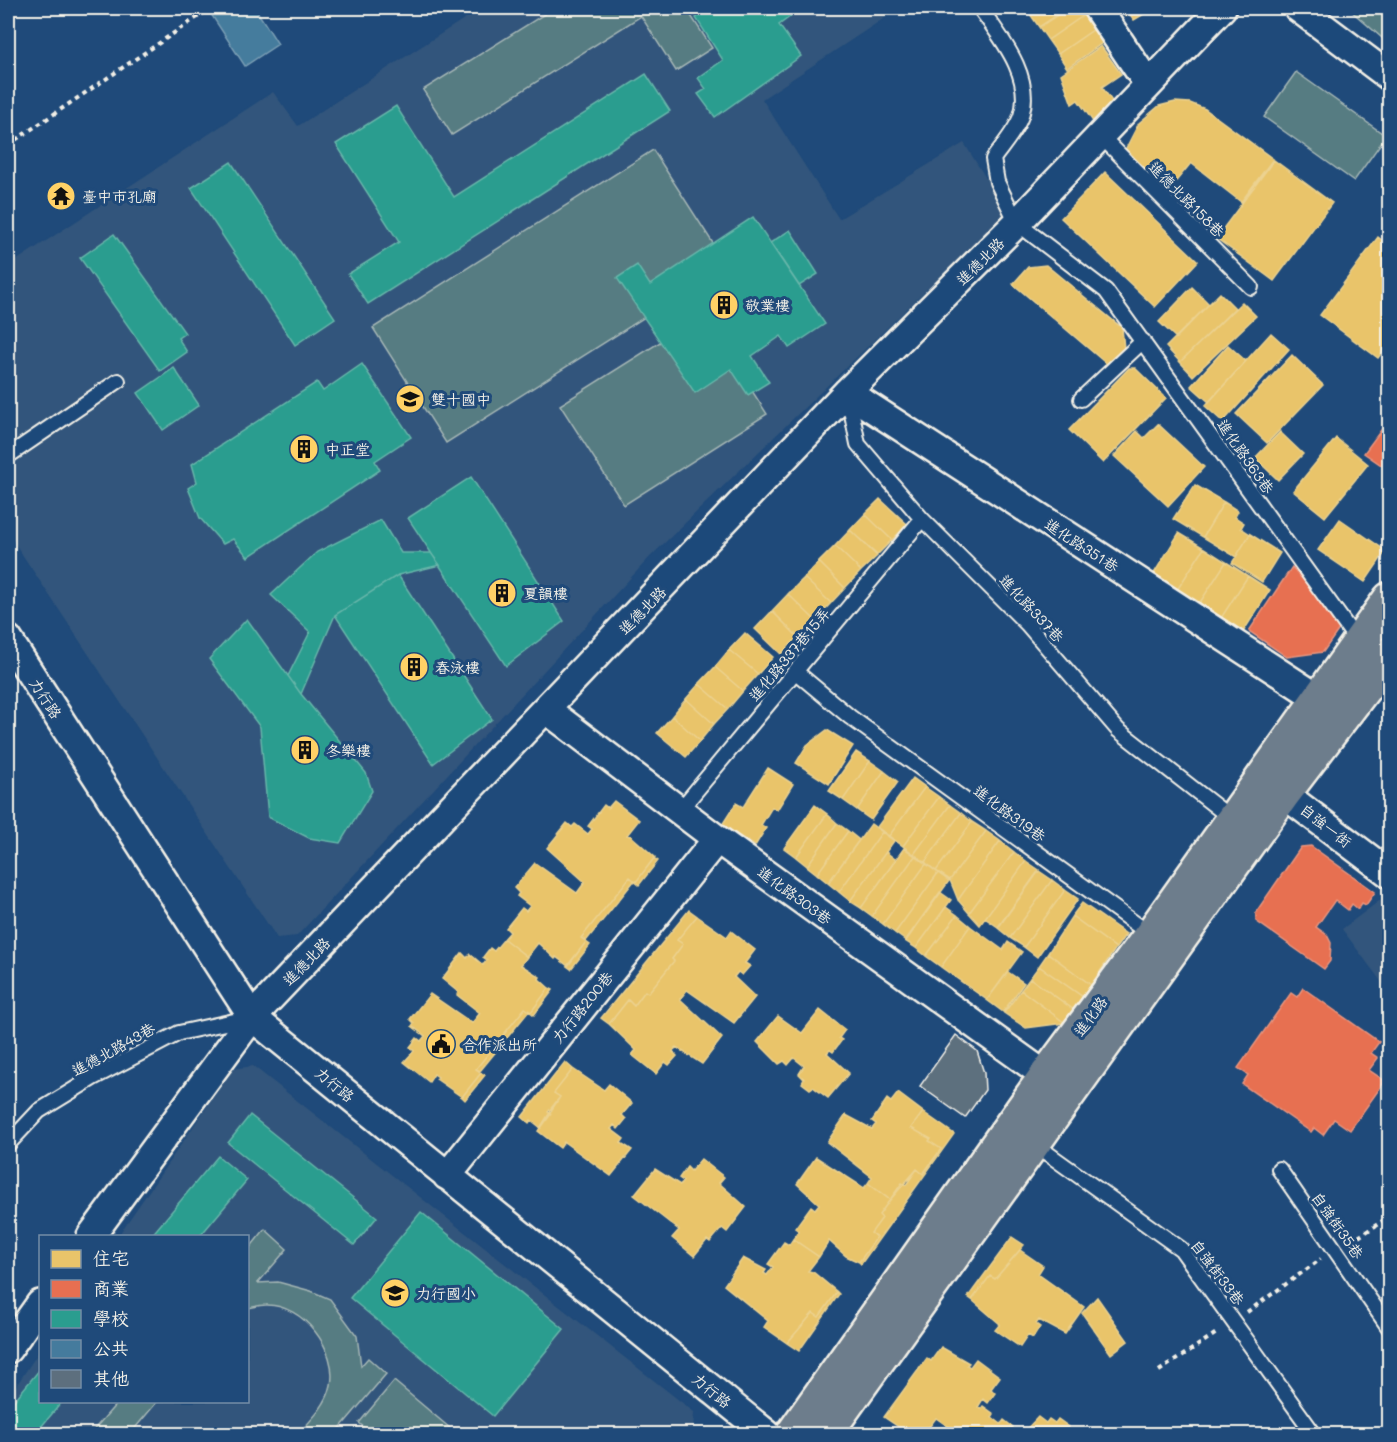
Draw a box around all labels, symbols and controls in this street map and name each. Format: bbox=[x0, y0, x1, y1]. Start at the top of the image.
street label: 進德北路158巷 bbox=[1145, 157, 1229, 241]
temple icon: 臺中市孔廟 bbox=[45, 180, 77, 212]
place label: 臺中市孔廟 bbox=[82, 186, 157, 206]
street label: 進德北路 bbox=[952, 233, 1008, 289]
building icon: 敬業樓 bbox=[708, 289, 740, 321]
place label: 敬業樓 bbox=[745, 295, 790, 315]
school or university icon: 雙十國中 bbox=[394, 383, 426, 415]
place label: 雙十國中 bbox=[431, 389, 491, 409]
street label: 進化路363巷 bbox=[1213, 415, 1279, 497]
building icon: 中正堂 bbox=[288, 433, 320, 465]
place label: 中正堂 bbox=[325, 439, 370, 459]
street label: 進化路351巷 bbox=[1041, 514, 1123, 576]
street label: 進化路337巷 bbox=[995, 570, 1069, 646]
building icon: 夏韻樓 bbox=[486, 577, 518, 609]
street label: 進德北路 bbox=[614, 581, 670, 639]
place label: 夏韻樓 bbox=[523, 583, 568, 603]
street label: 進化路337巷15弄 bbox=[744, 603, 834, 705]
building icon: 春泳樓 bbox=[398, 651, 430, 683]
place label: 春泳樓 bbox=[435, 657, 480, 677]
street label: 力行路 bbox=[25, 674, 67, 722]
building icon: 冬樂樓 bbox=[289, 734, 321, 766]
place label: 冬樂樓 bbox=[326, 740, 371, 760]
street label: 進化路319巷 bbox=[970, 780, 1050, 846]
street label: 自強一街 bbox=[1296, 799, 1356, 851]
street label: 進化路303巷 bbox=[754, 861, 836, 929]
street label: 進德北路 bbox=[278, 932, 334, 990]
street label: 力行路200巷 bbox=[547, 967, 617, 1047]
street label: 進化路 bbox=[1069, 992, 1111, 1040]
street label: 進德北路43巷 bbox=[68, 1018, 158, 1080]
public building icon: 合作派出所 bbox=[425, 1028, 457, 1060]
place label: 合作派出所 bbox=[462, 1034, 537, 1054]
street label: 力行路 bbox=[311, 1062, 359, 1106]
street label: 自強街35巷 bbox=[1308, 1188, 1368, 1262]
legend bbox=[39, 1235, 249, 1403]
street label: 自強街33巷 bbox=[1187, 1235, 1249, 1309]
text: 住宅 bbox=[93, 1246, 129, 1270]
text: 商業 bbox=[93, 1276, 129, 1300]
school or university icon: 力行國小 bbox=[379, 1277, 411, 1309]
place label: 力行國小 bbox=[416, 1283, 476, 1303]
text: 學校 bbox=[93, 1306, 129, 1330]
text: 公共 bbox=[93, 1336, 129, 1360]
text: 其他 bbox=[93, 1366, 129, 1390]
street label: 力行路 bbox=[688, 1368, 736, 1412]

